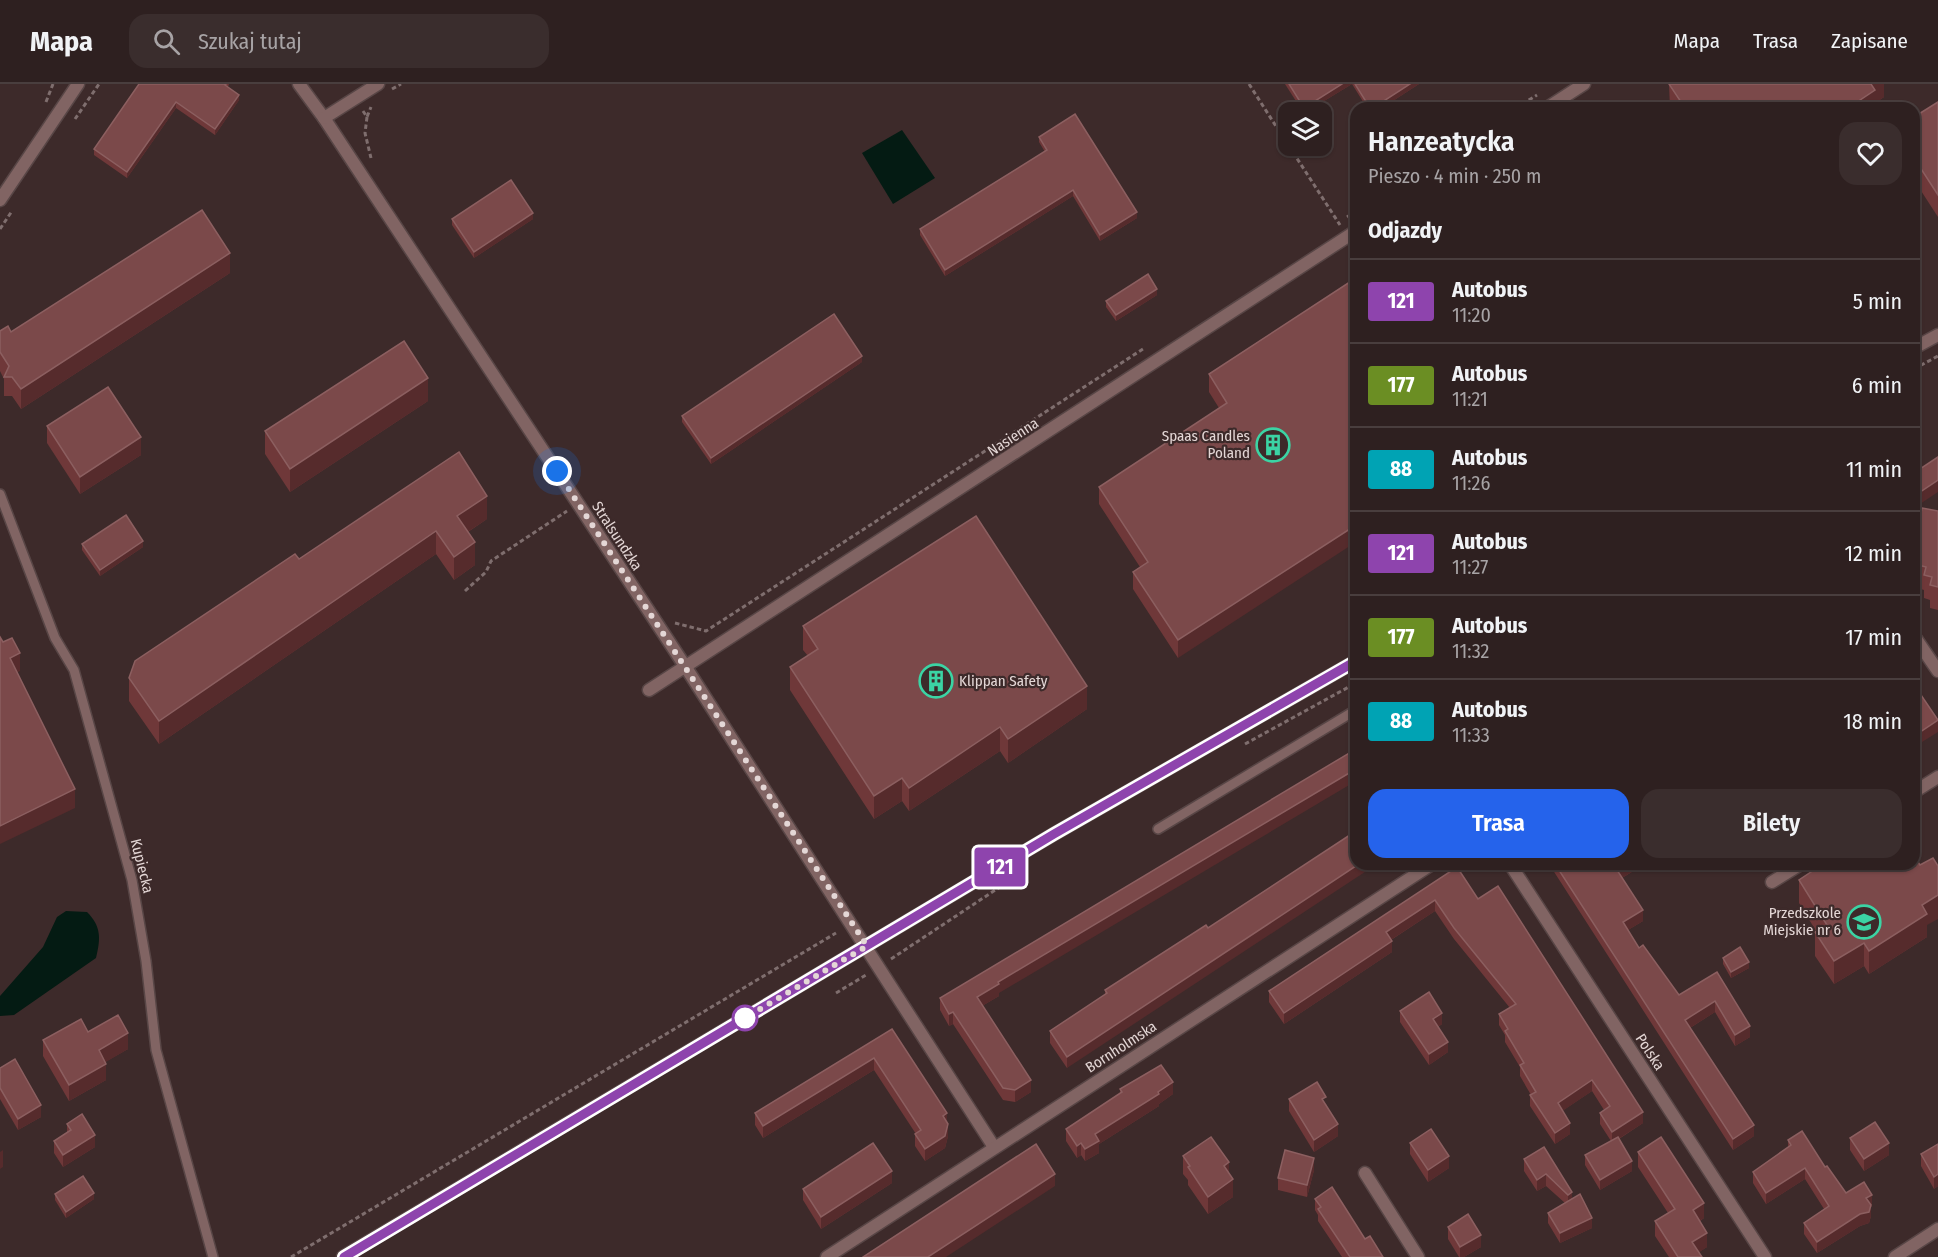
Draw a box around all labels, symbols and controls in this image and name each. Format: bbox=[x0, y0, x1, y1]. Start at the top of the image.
search box bbox=[129, 14, 549, 68]
text: Mapa bbox=[30, 25, 93, 58]
icon: search bbox=[150, 25, 183, 58]
text: Szukaj tutaj bbox=[198, 28, 302, 55]
text: Mapa bbox=[1674, 28, 1720, 54]
text: Trasa bbox=[1753, 28, 1798, 54]
text: Zapisane bbox=[1831, 28, 1908, 54]
map controls bbox=[1278, 102, 1332, 156]
button: layers bbox=[1278, 102, 1332, 156]
button: heart bbox=[1839, 122, 1902, 185]
text: Hanzeatycka bbox=[1368, 125, 1515, 158]
text: Pieszo · 4 min · 250 m bbox=[1368, 164, 1541, 188]
text: Odjazdy bbox=[1368, 217, 1442, 244]
text: Autobus bbox=[1452, 276, 1527, 303]
text: 121 bbox=[1387, 288, 1415, 314]
text: 5 min bbox=[1853, 288, 1902, 315]
text: 11:20 bbox=[1452, 303, 1491, 327]
text: Autobus bbox=[1452, 360, 1527, 387]
text: 177 bbox=[1388, 372, 1414, 398]
text: 6 min bbox=[1852, 372, 1902, 399]
text: 11:21 bbox=[1452, 387, 1488, 411]
street label: Nasienna bbox=[984, 414, 1042, 460]
place label: Spaas Candles Poland bbox=[1162, 427, 1250, 462]
building icon: Spaas Candles Poland bbox=[1255, 427, 1291, 463]
text: Autobus bbox=[1452, 444, 1527, 471]
your location bbox=[542, 456, 572, 486]
text: 88 bbox=[1390, 456, 1412, 482]
text: 11 min bbox=[1846, 456, 1902, 483]
text: 11:26 bbox=[1452, 471, 1490, 495]
street label: Stralsundzka bbox=[588, 498, 646, 574]
text: Autobus bbox=[1452, 528, 1527, 555]
text: 121 bbox=[1387, 540, 1415, 566]
text: 12 min bbox=[1844, 540, 1902, 567]
text: 11:27 bbox=[1452, 555, 1488, 579]
text: Autobus bbox=[1452, 612, 1527, 639]
text: 177 bbox=[1388, 624, 1414, 650]
text: 17 min bbox=[1845, 624, 1902, 651]
text: 11:32 bbox=[1452, 639, 1489, 663]
building icon: Klippan Safety bbox=[918, 663, 954, 699]
place label: Klippan Safety bbox=[959, 672, 1048, 690]
text: Autobus bbox=[1452, 696, 1527, 723]
text: 88 bbox=[1390, 708, 1412, 734]
text: 18 min bbox=[1843, 708, 1902, 735]
text: 11:33 bbox=[1452, 723, 1490, 747]
button: Trasa bbox=[1368, 789, 1629, 858]
button: Bilety bbox=[1641, 789, 1902, 858]
street label: Kupiecka bbox=[127, 837, 157, 895]
line badge: 121 bbox=[966, 848, 1034, 886]
text: 121 bbox=[986, 854, 1014, 880]
place label: Przedszkole Miejskie nr 6 bbox=[1763, 904, 1841, 939]
school or university icon: Przedszkole Miejskie nr 6 bbox=[1846, 904, 1882, 940]
unlabelled marker bbox=[732, 1005, 758, 1031]
street label: Bornholmska bbox=[1082, 1017, 1160, 1077]
street label: Polska bbox=[1632, 1030, 1668, 1074]

